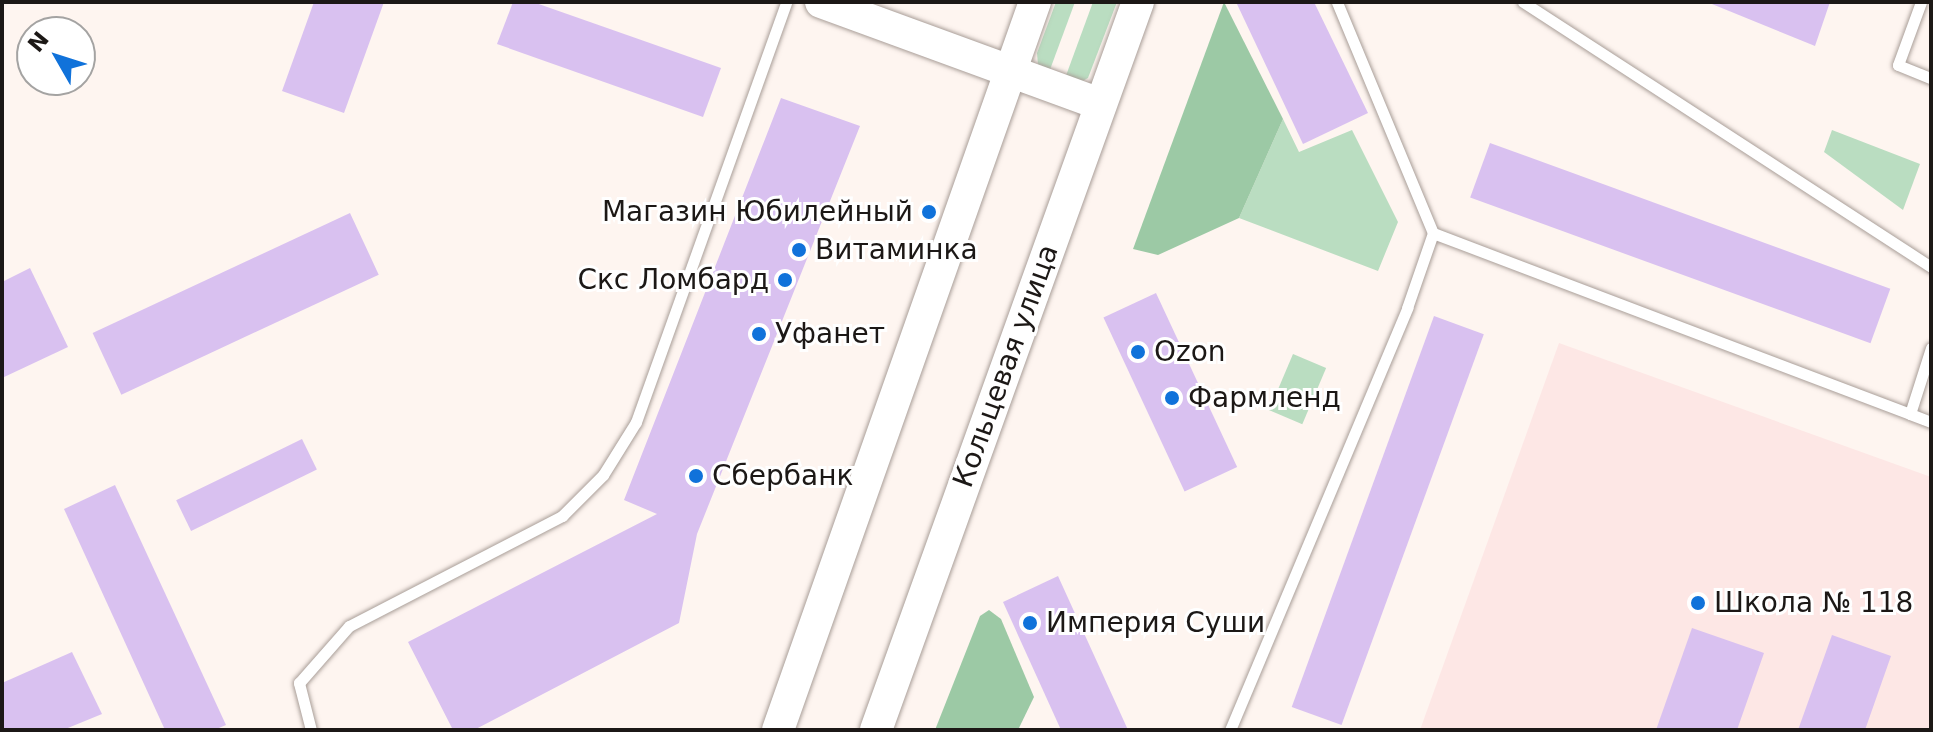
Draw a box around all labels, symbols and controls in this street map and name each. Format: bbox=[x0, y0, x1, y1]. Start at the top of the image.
north arrow bbox=[16, 16, 96, 96]
text: N bbox=[23, 27, 54, 57]
place label: Магазин Юбилейный bbox=[602, 195, 913, 229]
marker: Магазин Юбилейный bbox=[920, 203, 938, 221]
place label: Витаминка bbox=[815, 233, 978, 267]
street label: Кольцевая улица bbox=[946, 240, 1066, 492]
marker: Витаминка bbox=[790, 241, 808, 259]
place label: Скс Ломбард bbox=[577, 263, 769, 297]
marker: Скс Ломбард bbox=[776, 271, 794, 289]
place label: Уфанет bbox=[775, 317, 885, 351]
marker: Уфанет bbox=[750, 325, 768, 343]
place label: Ozon bbox=[1154, 335, 1226, 369]
marker: Ozon bbox=[1129, 343, 1147, 361]
place label: Фармленд bbox=[1188, 381, 1341, 415]
marker: Фармленд bbox=[1163, 389, 1181, 407]
place label: Сбербанк bbox=[712, 459, 853, 493]
marker: Сбербанк bbox=[687, 467, 705, 485]
place label: Школа № 118 bbox=[1714, 586, 1913, 620]
marker: Школа № 118 bbox=[1689, 594, 1707, 612]
place label: Империя Суши bbox=[1046, 606, 1265, 640]
marker: Империя Суши bbox=[1021, 614, 1039, 632]

